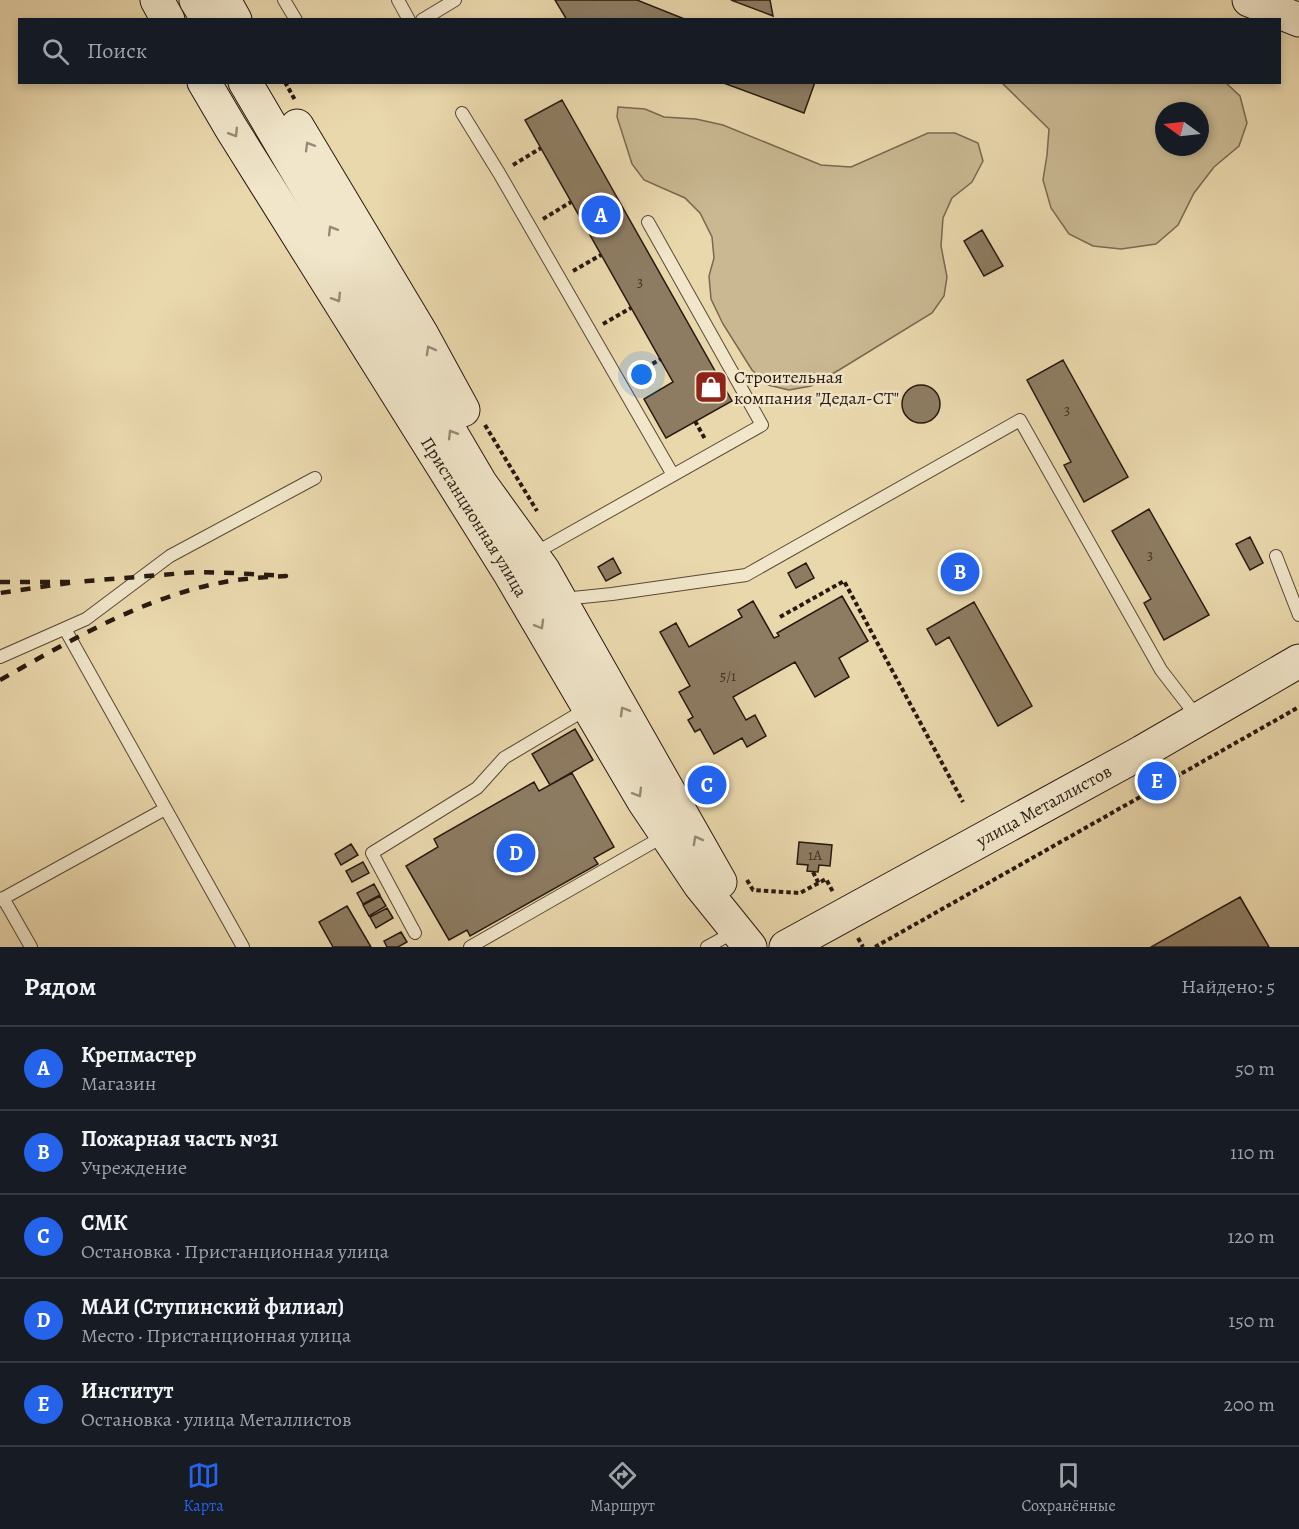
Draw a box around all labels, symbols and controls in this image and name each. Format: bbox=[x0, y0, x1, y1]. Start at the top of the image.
search box bbox=[18, 18, 1281, 84]
icon: search bbox=[39, 35, 72, 68]
text: Поиск bbox=[87, 36, 147, 66]
north arrow bbox=[1155, 102, 1209, 156]
one-way arrow bbox=[226, 127, 238, 137]
one-way arrow bbox=[304, 142, 316, 152]
pin: A bbox=[582, 192, 620, 238]
one-way arrow bbox=[327, 226, 339, 236]
house number: 3 bbox=[637, 272, 643, 292]
one-way arrow bbox=[330, 292, 342, 302]
one-way arrow bbox=[426, 346, 437, 356]
your location bbox=[627, 360, 656, 389]
place label: Строительная компания "Дедал-СТ" bbox=[734, 365, 899, 410]
shop icon: Строительная компания "Дедал-СТ" bbox=[693, 369, 729, 405]
house number: 3 bbox=[1064, 400, 1070, 420]
one-way arrow bbox=[448, 430, 459, 440]
street label: Пристанционная улица bbox=[415, 432, 533, 602]
house number: 3 bbox=[1147, 545, 1153, 565]
pin: B bbox=[940, 550, 980, 594]
one-way arrow bbox=[533, 618, 544, 629]
house number: 5/1 bbox=[720, 666, 736, 686]
one-way arrow bbox=[620, 707, 631, 717]
pin: E bbox=[1138, 758, 1176, 804]
street label: улица Металлистов bbox=[971, 759, 1116, 853]
pin: C bbox=[688, 762, 726, 808]
one-way arrow bbox=[631, 787, 643, 797]
pin: D bbox=[496, 830, 536, 876]
one-way arrow bbox=[693, 836, 704, 846]
house number: 1А bbox=[808, 845, 822, 865]
text: Рядом bbox=[24, 969, 96, 1004]
text: Найдено: 5 bbox=[1181, 973, 1275, 1000]
text: Крепмастер bbox=[81, 1040, 196, 1070]
text: A bbox=[37, 1055, 50, 1082]
text: 50 m bbox=[1235, 1055, 1275, 1082]
text: Магазин bbox=[81, 1070, 156, 1097]
text: Пожарная часть №31 bbox=[81, 1124, 278, 1154]
text: B bbox=[37, 1139, 50, 1166]
text: 110 m bbox=[1230, 1139, 1275, 1166]
text: Учреждение bbox=[81, 1154, 187, 1181]
text: СМК bbox=[81, 1208, 128, 1238]
text: C bbox=[37, 1223, 50, 1250]
text: 120 m bbox=[1227, 1223, 1275, 1250]
text: Остановка · Пристанционная улица bbox=[81, 1238, 389, 1265]
text: МАИ (Ступинский филиал) bbox=[81, 1292, 344, 1322]
text: D bbox=[37, 1307, 50, 1334]
text: 150 m bbox=[1228, 1307, 1275, 1334]
text: Место · Пристанционная улица bbox=[81, 1322, 351, 1349]
text: Институт bbox=[81, 1376, 174, 1406]
text: E bbox=[38, 1391, 49, 1418]
text: 200 m bbox=[1224, 1391, 1275, 1418]
text: Остановка · улица Металлистов bbox=[81, 1406, 351, 1433]
tab: Карта bbox=[183, 1459, 224, 1517]
tab: Маршрут bbox=[590, 1459, 655, 1517]
tab: Сохранённые bbox=[1021, 1459, 1116, 1517]

